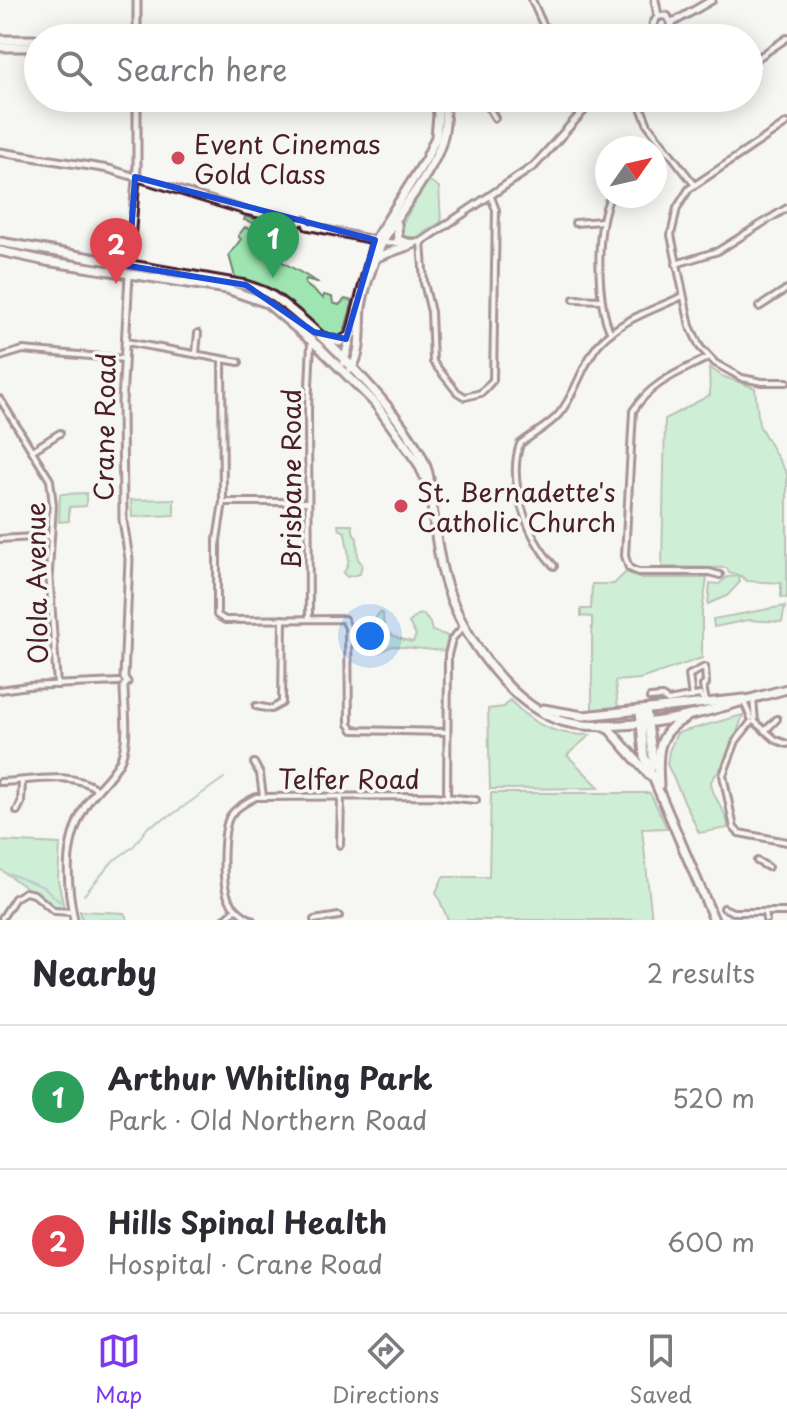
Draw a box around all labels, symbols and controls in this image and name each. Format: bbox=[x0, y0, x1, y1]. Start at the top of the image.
search box bbox=[24, 24, 763, 112]
icon: search bbox=[52, 46, 96, 90]
text: Search here bbox=[116, 46, 288, 91]
place label: Event Cinemas Gold Class bbox=[194, 124, 380, 193]
north arrow bbox=[595, 136, 667, 208]
marker: Event Cinemas Gold Class bbox=[169, 149, 187, 167]
pin: 1 bbox=[247, 212, 299, 278]
pin: 2 bbox=[90, 218, 142, 284]
street label: Crane Road bbox=[83, 352, 125, 502]
street label: Brisbane Road bbox=[271, 389, 310, 569]
place label: St. Bernadette's Catholic Church bbox=[417, 472, 616, 541]
marker: St. Bernadette's Catholic Church bbox=[392, 497, 410, 515]
street label: Olola Avenue bbox=[15, 502, 57, 664]
your location bbox=[350, 616, 390, 656]
street label: Telfer Road bbox=[278, 759, 420, 798]
text: Nearby bbox=[32, 946, 157, 998]
text: 2 results bbox=[647, 953, 755, 992]
text: Arthur Whitling Park bbox=[108, 1055, 433, 1100]
text: 1 bbox=[52, 1078, 64, 1117]
text: 520 m bbox=[672, 1078, 755, 1117]
text: Park · Old Northern Road bbox=[108, 1100, 428, 1139]
text: Hills Spinal Health bbox=[108, 1199, 387, 1244]
text: 2 bbox=[49, 1222, 67, 1261]
text: 600 m bbox=[667, 1222, 755, 1261]
text: Hospital · Crane Road bbox=[108, 1244, 383, 1283]
tab: Map bbox=[95, 1329, 142, 1410]
tab: Directions bbox=[332, 1329, 439, 1410]
tab: Saved bbox=[629, 1329, 692, 1410]

